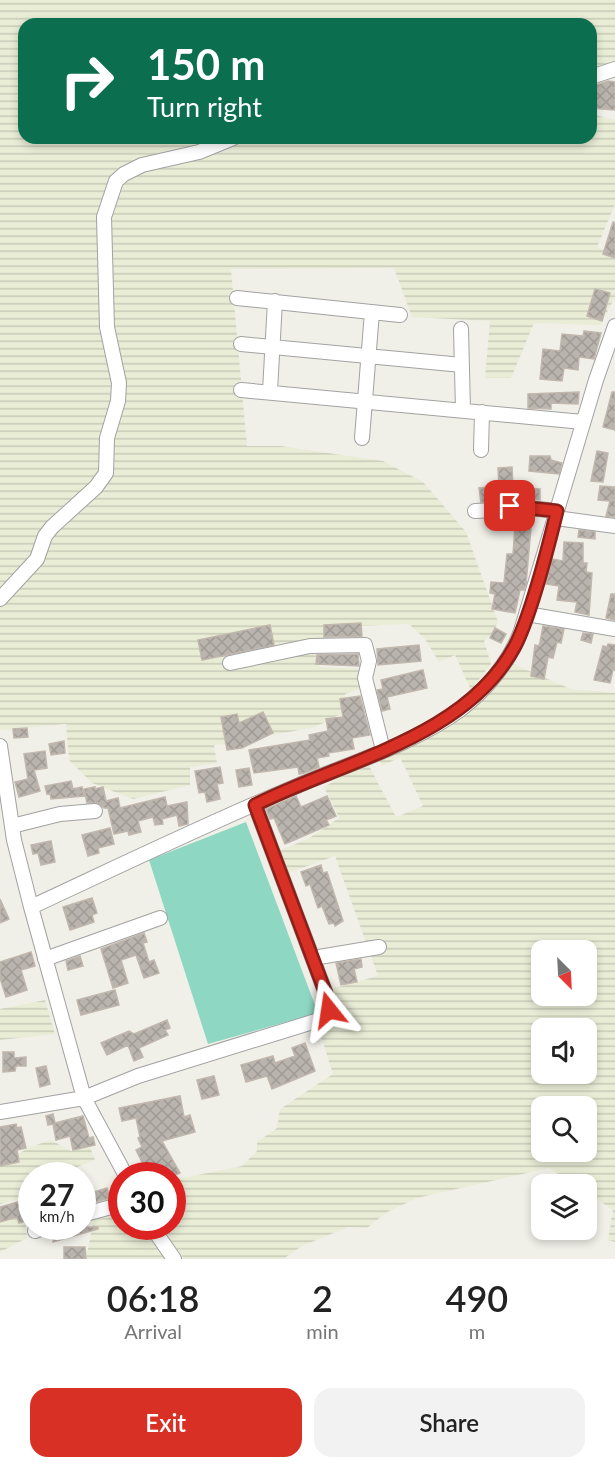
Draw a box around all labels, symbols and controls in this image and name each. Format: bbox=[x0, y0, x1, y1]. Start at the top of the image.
text: 150 m bbox=[147, 39, 265, 89]
icon: right bbox=[48, 42, 126, 120]
text: Turn right bbox=[147, 90, 262, 123]
pin bbox=[484, 480, 535, 531]
icon: arrive bbox=[493, 489, 526, 522]
north arrow bbox=[531, 940, 597, 1006]
map controls bbox=[531, 940, 597, 1240]
position arrow bbox=[297, 978, 361, 1042]
button: sound bbox=[531, 1018, 597, 1084]
button: search bbox=[531, 1096, 597, 1162]
speed limit sign: 30 bbox=[108, 1162, 186, 1240]
button: layers bbox=[531, 1174, 597, 1240]
text: 27 bbox=[40, 1176, 74, 1212]
text: km/h bbox=[39, 1207, 75, 1225]
text: 06:18 bbox=[107, 1276, 199, 1320]
text: 2 bbox=[312, 1276, 333, 1320]
text: 490 bbox=[446, 1276, 508, 1320]
text: Arrival bbox=[124, 1319, 182, 1343]
text: min bbox=[306, 1319, 339, 1343]
text: m bbox=[469, 1319, 485, 1343]
button: Exit bbox=[30, 1388, 302, 1457]
button: Share bbox=[314, 1388, 585, 1457]

